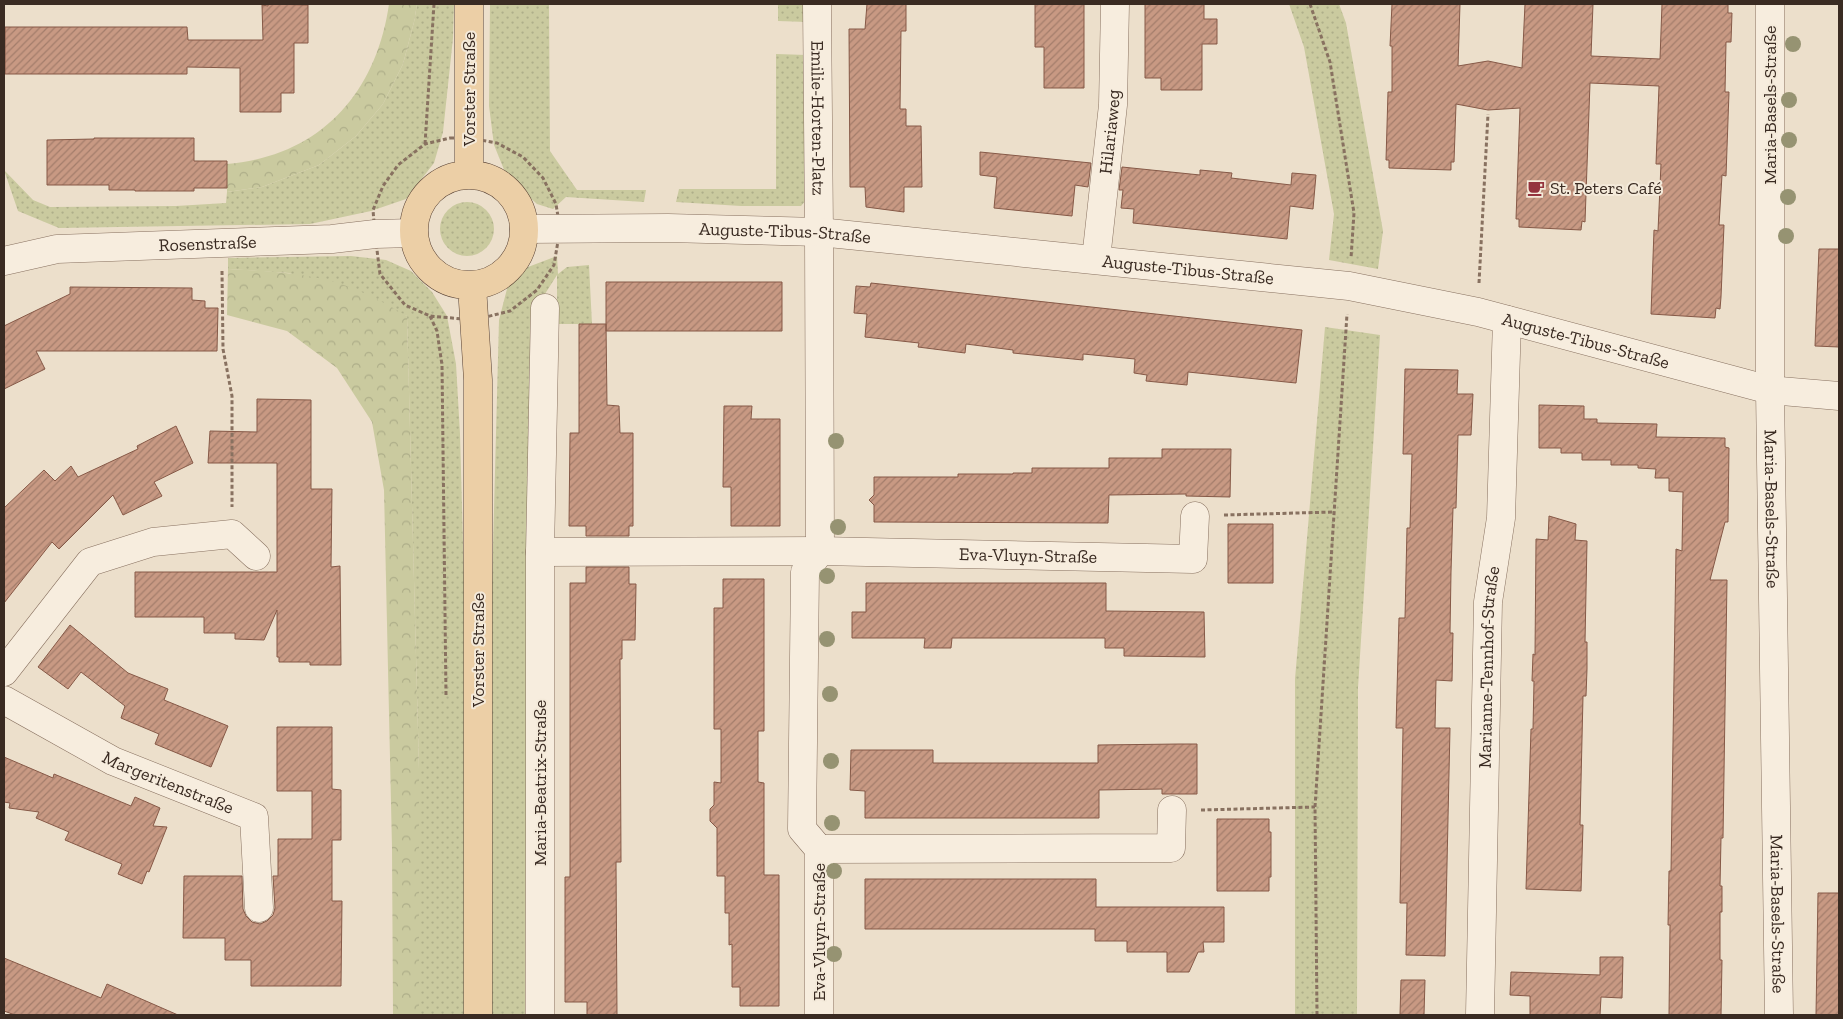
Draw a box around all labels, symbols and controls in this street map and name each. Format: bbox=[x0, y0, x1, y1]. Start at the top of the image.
street label: Maria-Basels-Straße bbox=[1759, 26, 1781, 184]
street label: Vorster Straße bbox=[458, 32, 480, 147]
street label: Emilie-Horten-Platz bbox=[806, 40, 830, 196]
street label: Hilariaweg bbox=[1094, 89, 1124, 175]
place label: St. Peters Café bbox=[1550, 177, 1662, 199]
cafe icon: St. Peters Café bbox=[1526, 178, 1546, 198]
street label: Auguste-Tibus-Straße bbox=[699, 218, 872, 248]
street label: Rosenstraße bbox=[158, 231, 257, 256]
street label: Auguste-Tibus-Straße bbox=[1101, 250, 1275, 289]
street label: Auguste-Tibus-Straße bbox=[1500, 308, 1672, 374]
street label: Maria-Basels-Straße bbox=[1760, 429, 1784, 589]
street label: Eva-Vluyn-Straße bbox=[959, 543, 1097, 568]
street label: Marianne-Tennhof-Straße bbox=[1474, 565, 1504, 769]
street label: Vorster Straße bbox=[467, 593, 489, 708]
street label: Maria-Beatrix-Straße bbox=[529, 700, 551, 866]
street label: Margeritenstraße bbox=[98, 746, 237, 819]
street label: Maria-Basels-Straße bbox=[1765, 834, 1790, 994]
street label: Eva-Vluyn-Straße bbox=[808, 863, 830, 1001]

